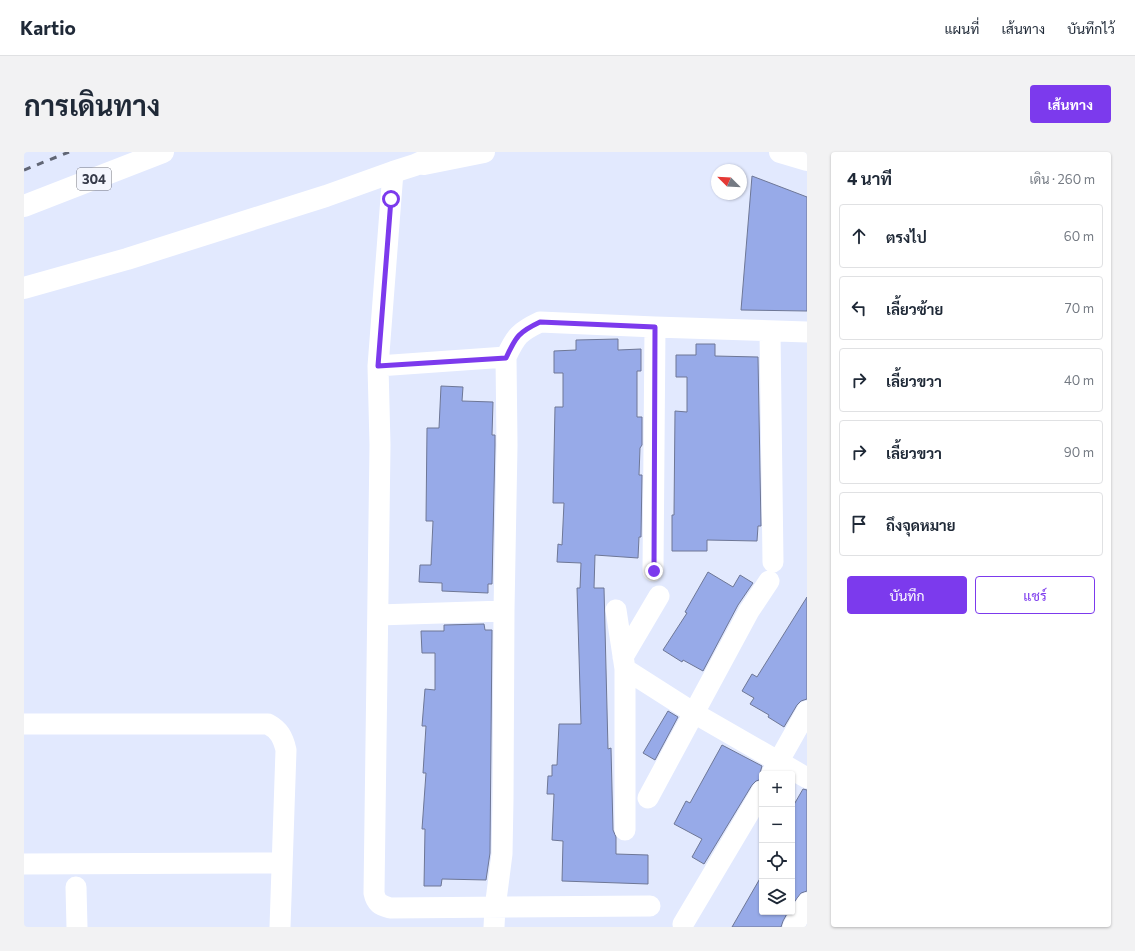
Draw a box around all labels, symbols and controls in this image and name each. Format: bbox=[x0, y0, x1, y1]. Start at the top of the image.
text: Kartio bbox=[20, 16, 76, 39]
text: แผนที่ bbox=[944, 20, 979, 37]
text: เส้นทาง bbox=[1001, 20, 1045, 37]
text: บันทึกไว้ bbox=[1067, 20, 1115, 37]
button: เส้นทาง bbox=[1030, 85, 1111, 123]
text: การเดินทาง bbox=[24, 88, 160, 122]
north arrow bbox=[711, 164, 747, 200]
road number: 304 bbox=[77, 168, 111, 190]
text: 4 นาที bbox=[847, 168, 892, 189]
text: เดิน · 260 m bbox=[1030, 171, 1095, 187]
route start bbox=[382, 190, 400, 208]
icon: ahead bbox=[848, 225, 870, 247]
text: ตรงไป bbox=[886, 228, 927, 246]
text: 60 m bbox=[1064, 228, 1094, 244]
icon: left bbox=[848, 297, 870, 319]
text: เลี้ยวซ้าย bbox=[886, 300, 943, 318]
text: 70 m bbox=[1065, 300, 1094, 316]
icon: right bbox=[848, 369, 870, 391]
text: เลี้ยวขวา bbox=[886, 372, 942, 390]
text: 40 m bbox=[1064, 372, 1094, 388]
icon: right bbox=[848, 441, 870, 463]
text: เลี้ยวขวา bbox=[886, 444, 942, 462]
text: 90 m bbox=[1064, 444, 1094, 460]
icon: arrive bbox=[848, 513, 870, 535]
text: ถึงจุดหมาย bbox=[886, 516, 956, 534]
route end bbox=[645, 562, 663, 580]
button: บันทึก bbox=[847, 576, 967, 614]
button: แชร์ bbox=[975, 576, 1095, 614]
map controls bbox=[759, 771, 795, 915]
button: + bbox=[759, 771, 795, 807]
button: − bbox=[759, 807, 795, 843]
button: locate bbox=[759, 843, 795, 879]
button: layers bbox=[759, 879, 795, 915]

